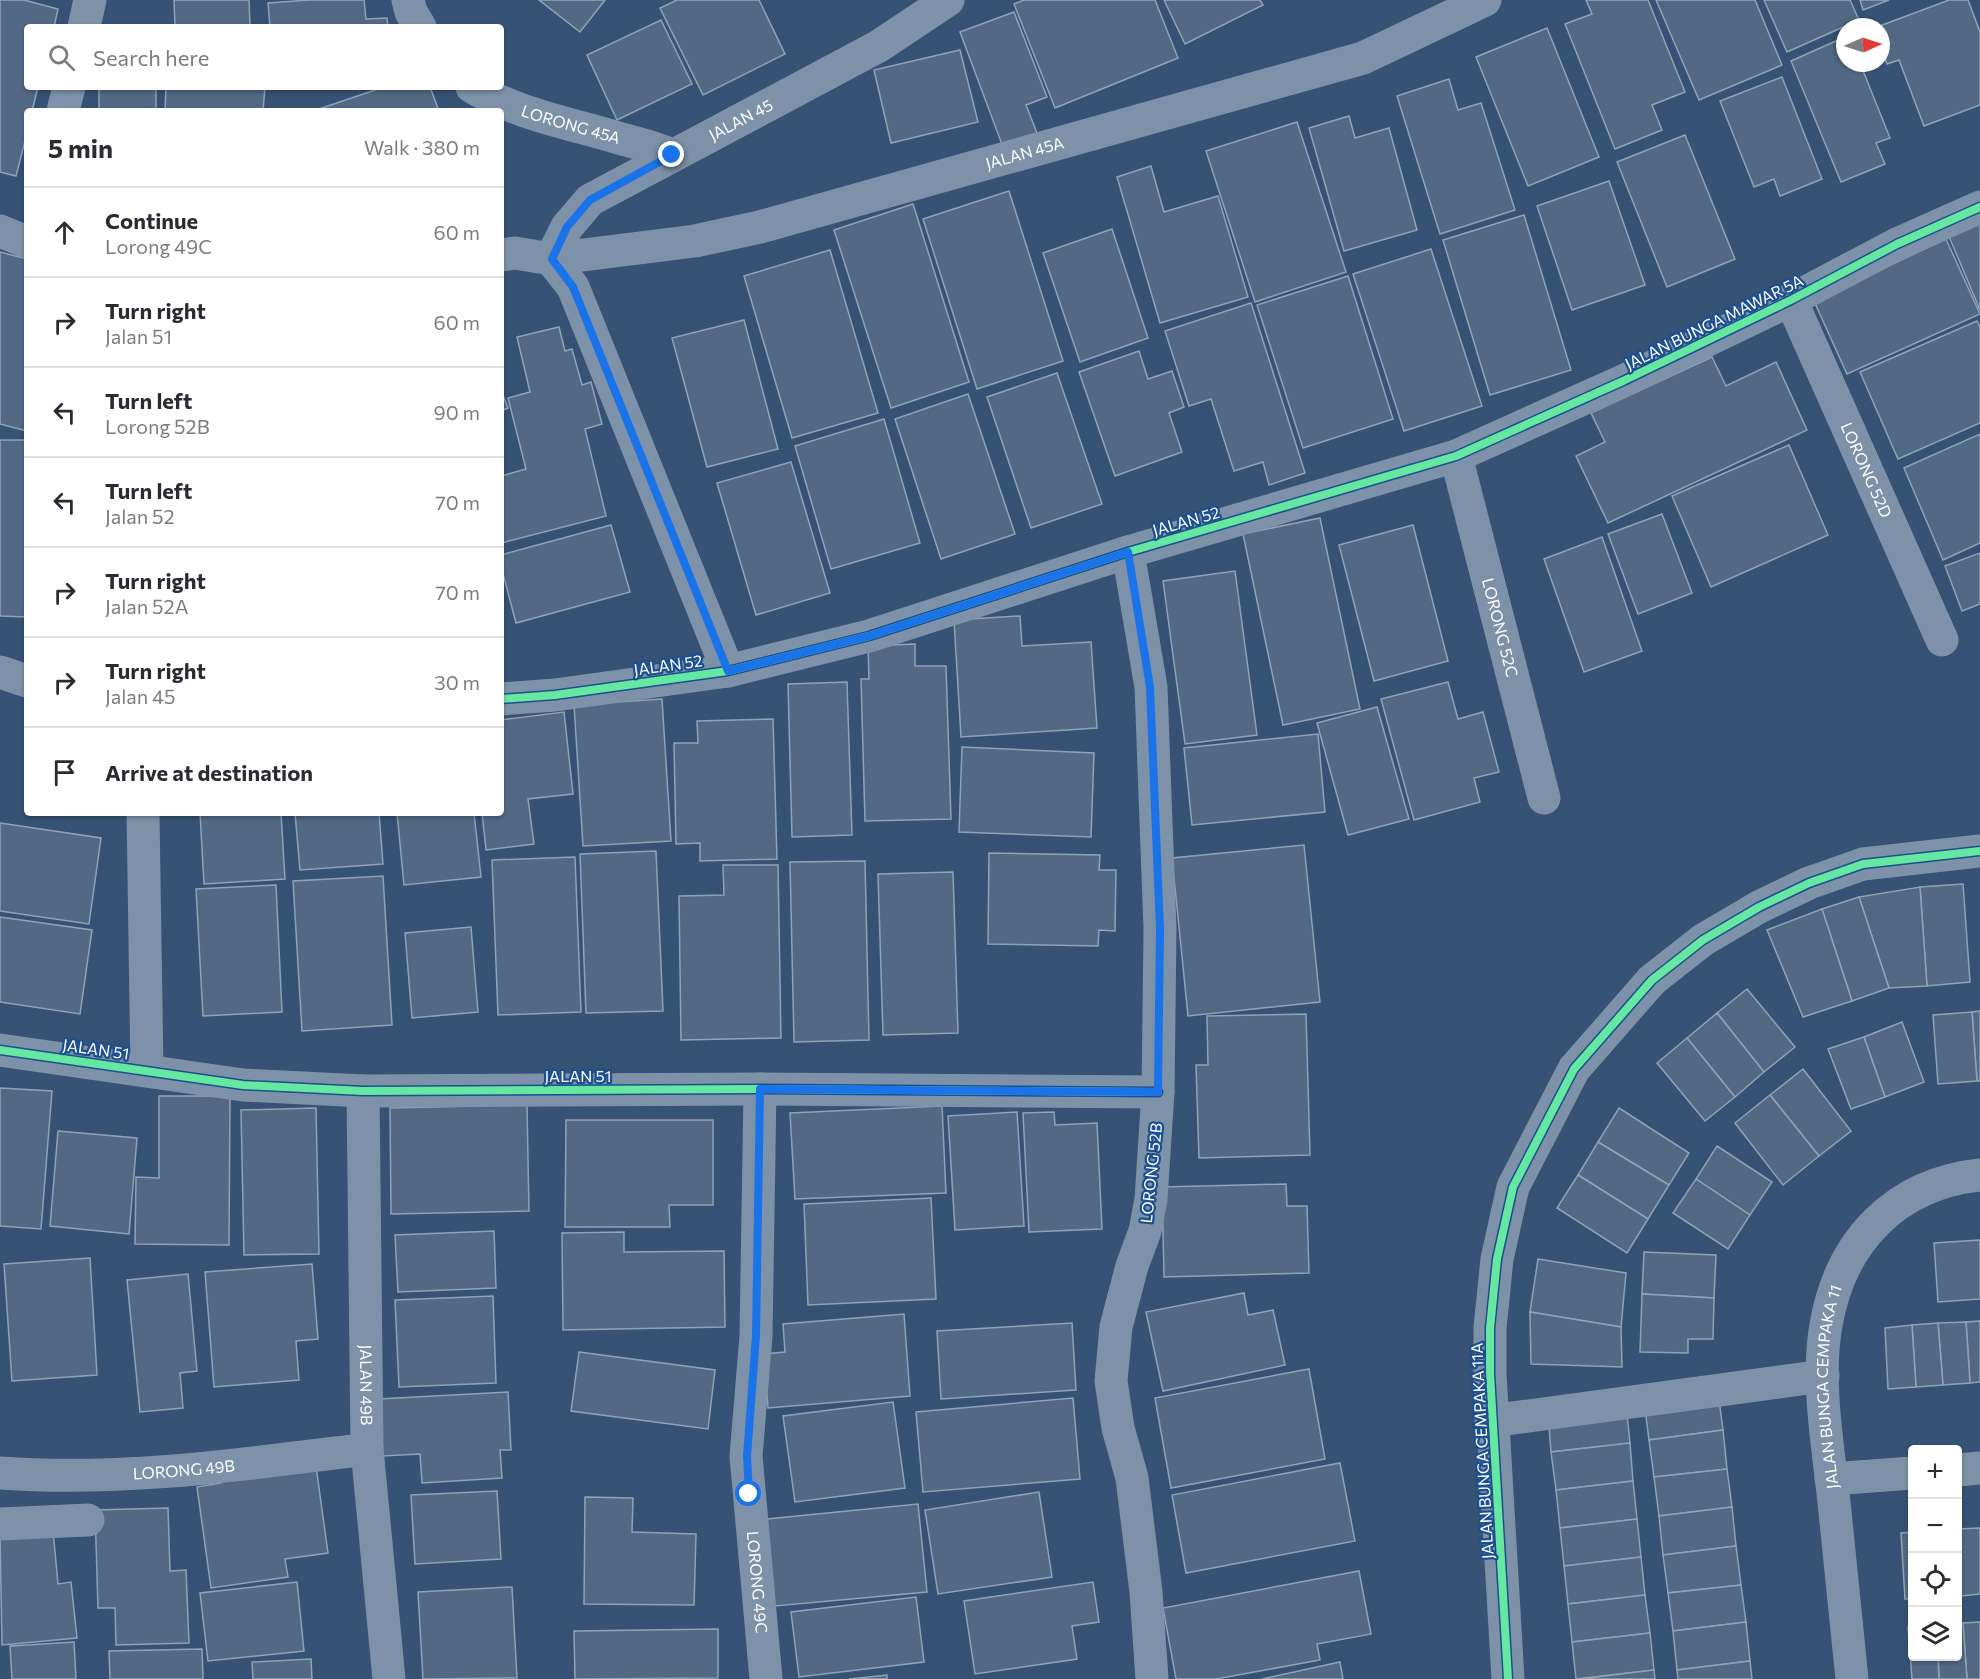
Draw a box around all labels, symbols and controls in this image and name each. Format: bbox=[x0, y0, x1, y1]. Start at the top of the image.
north arrow bbox=[1836, 18, 1890, 72]
search box bbox=[24, 24, 504, 90]
icon: search bbox=[45, 41, 78, 74]
text: Search here bbox=[93, 44, 209, 71]
street label: JALAN 45 bbox=[705, 94, 776, 144]
street label: LORONG 45A bbox=[519, 100, 623, 147]
text: 5 min bbox=[48, 132, 113, 163]
street label: JALAN 45A bbox=[983, 132, 1066, 172]
text: Walk · 380 m bbox=[364, 135, 480, 159]
route end bbox=[658, 141, 684, 167]
text: Continue bbox=[105, 207, 198, 234]
icon: ahead bbox=[48, 216, 81, 249]
text: 60 m bbox=[434, 220, 480, 244]
text: Lorong 49C bbox=[105, 234, 212, 258]
street label: JALAN BUNGA MAWAR 5A bbox=[1622, 270, 1806, 373]
text: Turn right bbox=[105, 297, 206, 324]
icon: right bbox=[48, 306, 81, 339]
text: 60 m bbox=[434, 310, 480, 334]
text: Jalan 51 bbox=[105, 324, 172, 348]
text: Turn left bbox=[105, 387, 192, 414]
icon: left bbox=[48, 396, 81, 429]
text: 90 m bbox=[434, 400, 480, 424]
text: Lorong 52B bbox=[105, 414, 210, 438]
street label: LORONG 52D bbox=[1838, 419, 1896, 520]
text: Turn left bbox=[105, 477, 192, 504]
icon: left bbox=[48, 486, 81, 519]
text: 70 m bbox=[435, 490, 480, 514]
street label: JALAN 52 bbox=[1150, 502, 1222, 539]
text: Jalan 52 bbox=[105, 504, 175, 528]
text: Turn right bbox=[105, 567, 206, 594]
icon: right bbox=[48, 576, 81, 609]
street label: LORONG 52C bbox=[1479, 576, 1522, 679]
text: 70 m bbox=[435, 580, 480, 604]
text: Jalan 52A bbox=[105, 594, 189, 618]
street label: JALAN 52 bbox=[632, 650, 704, 679]
text: Turn right bbox=[105, 657, 206, 684]
icon: right bbox=[48, 666, 81, 699]
text: 30 m bbox=[434, 670, 480, 694]
text: Jalan 45 bbox=[105, 684, 176, 708]
icon: arrive bbox=[48, 756, 81, 789]
text: Arrive at destination bbox=[105, 759, 313, 786]
street label: JALAN 51 bbox=[62, 1034, 131, 1063]
street label: JALAN 51 bbox=[544, 1066, 612, 1085]
street label: LORONG 52B bbox=[1136, 1122, 1165, 1224]
street label: JALAN BUNGA CEMPAKA 11 bbox=[1812, 1282, 1845, 1490]
street label: JALAN BUNGA CEMPAKA 11A bbox=[1466, 1342, 1497, 1560]
street label: JALAN 49B bbox=[357, 1345, 377, 1425]
map controls bbox=[1908, 1445, 1962, 1661]
button: + bbox=[1908, 1445, 1962, 1499]
street label: LORONG 49B bbox=[132, 1455, 236, 1483]
route start bbox=[735, 1480, 761, 1506]
button: − bbox=[1908, 1499, 1962, 1553]
street label: LORONG 49C bbox=[744, 1530, 772, 1634]
button: locate bbox=[1908, 1553, 1962, 1607]
button: layers bbox=[1908, 1607, 1962, 1661]

